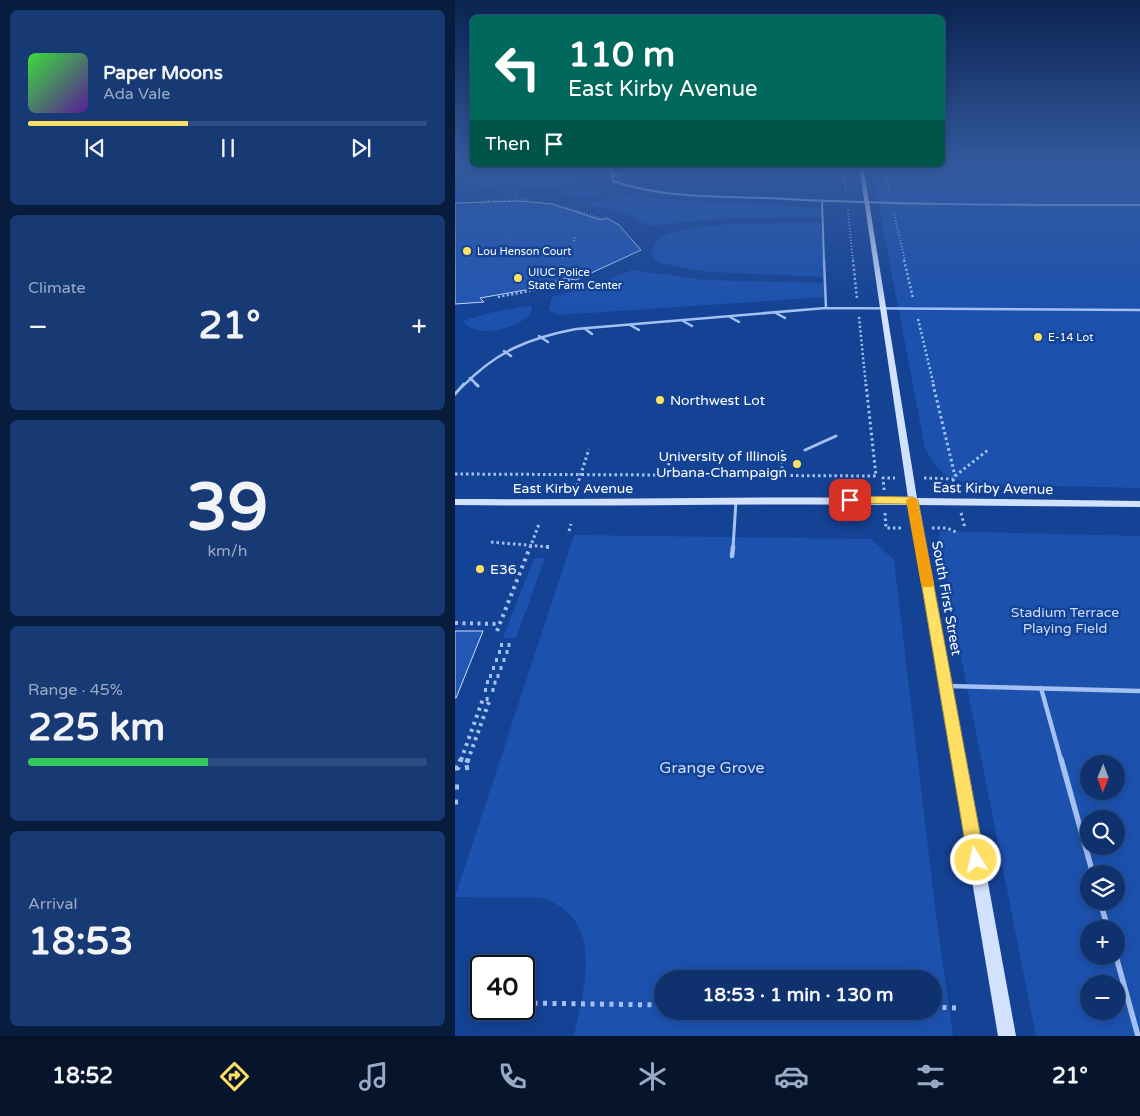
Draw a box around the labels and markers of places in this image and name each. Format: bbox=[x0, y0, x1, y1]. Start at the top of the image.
marker: Lou Henson Court bbox=[461, 245, 473, 257]
place label: Lou Henson Court bbox=[477, 245, 571, 258]
place label: UIUC Police State Farm Center bbox=[528, 266, 623, 292]
marker: UIUC Police State Farm Center bbox=[512, 272, 524, 284]
marker: E-14 Lot bbox=[1032, 331, 1044, 343]
place label: E-14 Lot bbox=[1048, 331, 1093, 344]
place label: Northwest Lot bbox=[670, 392, 766, 409]
marker: Northwest Lot bbox=[654, 394, 666, 406]
place label: University of Illinois Urbana-Champaign bbox=[656, 448, 787, 481]
marker: University of Illinois Urbana-Champaign bbox=[791, 458, 803, 470]
pin bbox=[829, 479, 871, 521]
place label: E36 bbox=[490, 561, 517, 578]
marker: E36 bbox=[474, 563, 486, 575]

